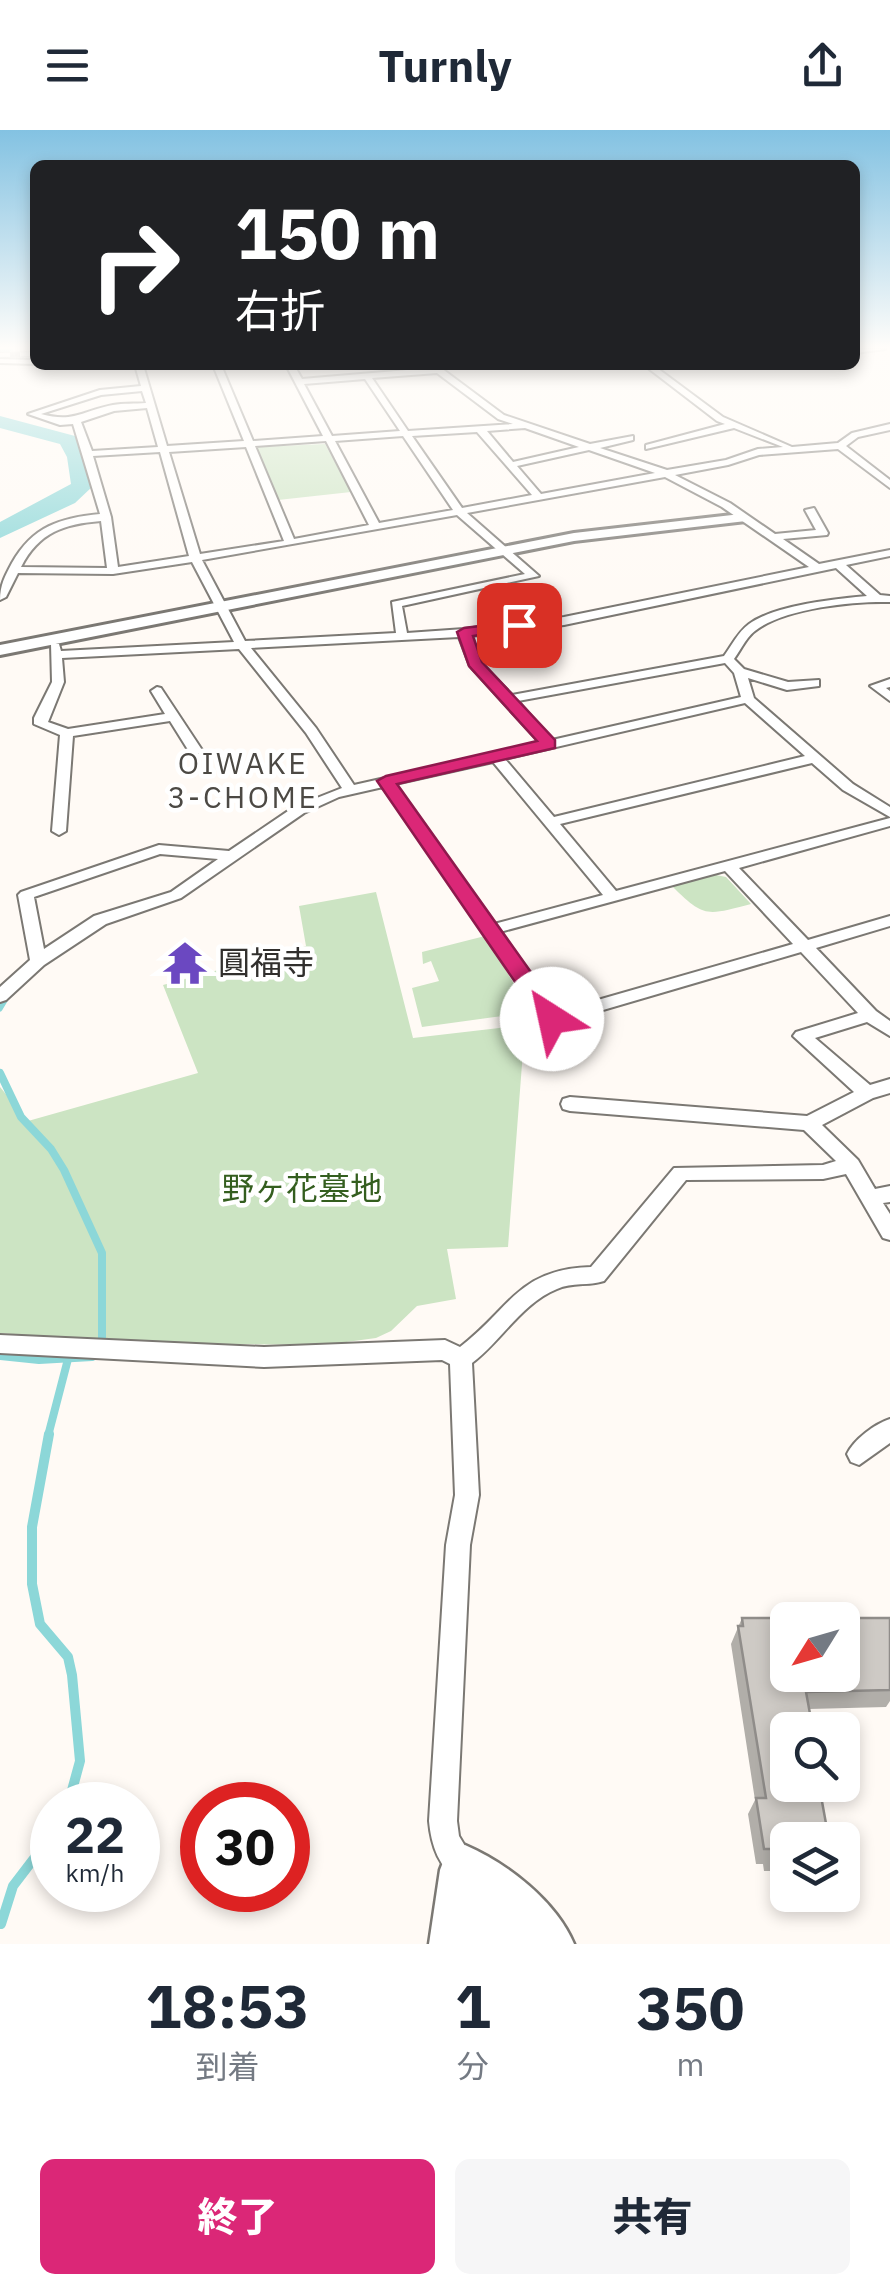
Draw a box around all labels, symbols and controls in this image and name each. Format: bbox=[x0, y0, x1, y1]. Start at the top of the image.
text: Turnly bbox=[378, 36, 512, 94]
icon: menu bbox=[40, 38, 95, 93]
icon: share bbox=[795, 38, 850, 93]
text: 150 m bbox=[235, 187, 440, 278]
icon: right bbox=[70, 200, 200, 330]
text: 右折 bbox=[235, 281, 325, 339]
pin bbox=[477, 583, 562, 668]
icon: arrive bbox=[492, 598, 547, 653]
district label: OIWAKE 3-CHOME bbox=[168, 743, 318, 816]
temple icon: 圓福寺 bbox=[161, 939, 209, 987]
place label: 圓福寺 bbox=[218, 941, 314, 983]
position arrow bbox=[500, 967, 604, 1071]
park label: 野ヶ花墓地 bbox=[222, 1167, 382, 1209]
north arrow bbox=[770, 1602, 860, 1692]
map controls bbox=[770, 1602, 860, 1912]
button: search bbox=[770, 1712, 860, 1802]
speed limit sign: 30 bbox=[180, 1782, 310, 1912]
text: 22 bbox=[65, 1802, 125, 1867]
button: layers bbox=[770, 1822, 860, 1912]
text: km/h bbox=[66, 1856, 124, 1889]
text: 18:53 bbox=[146, 1966, 309, 2045]
text: 1 bbox=[455, 1966, 491, 2045]
text: 350 bbox=[636, 1968, 744, 2047]
text: m bbox=[676, 2043, 704, 2085]
text: 到着 bbox=[195, 2045, 259, 2087]
text: 分 bbox=[457, 2045, 489, 2087]
button: 終了 bbox=[40, 2159, 435, 2274]
button: 共有 bbox=[455, 2159, 850, 2274]

